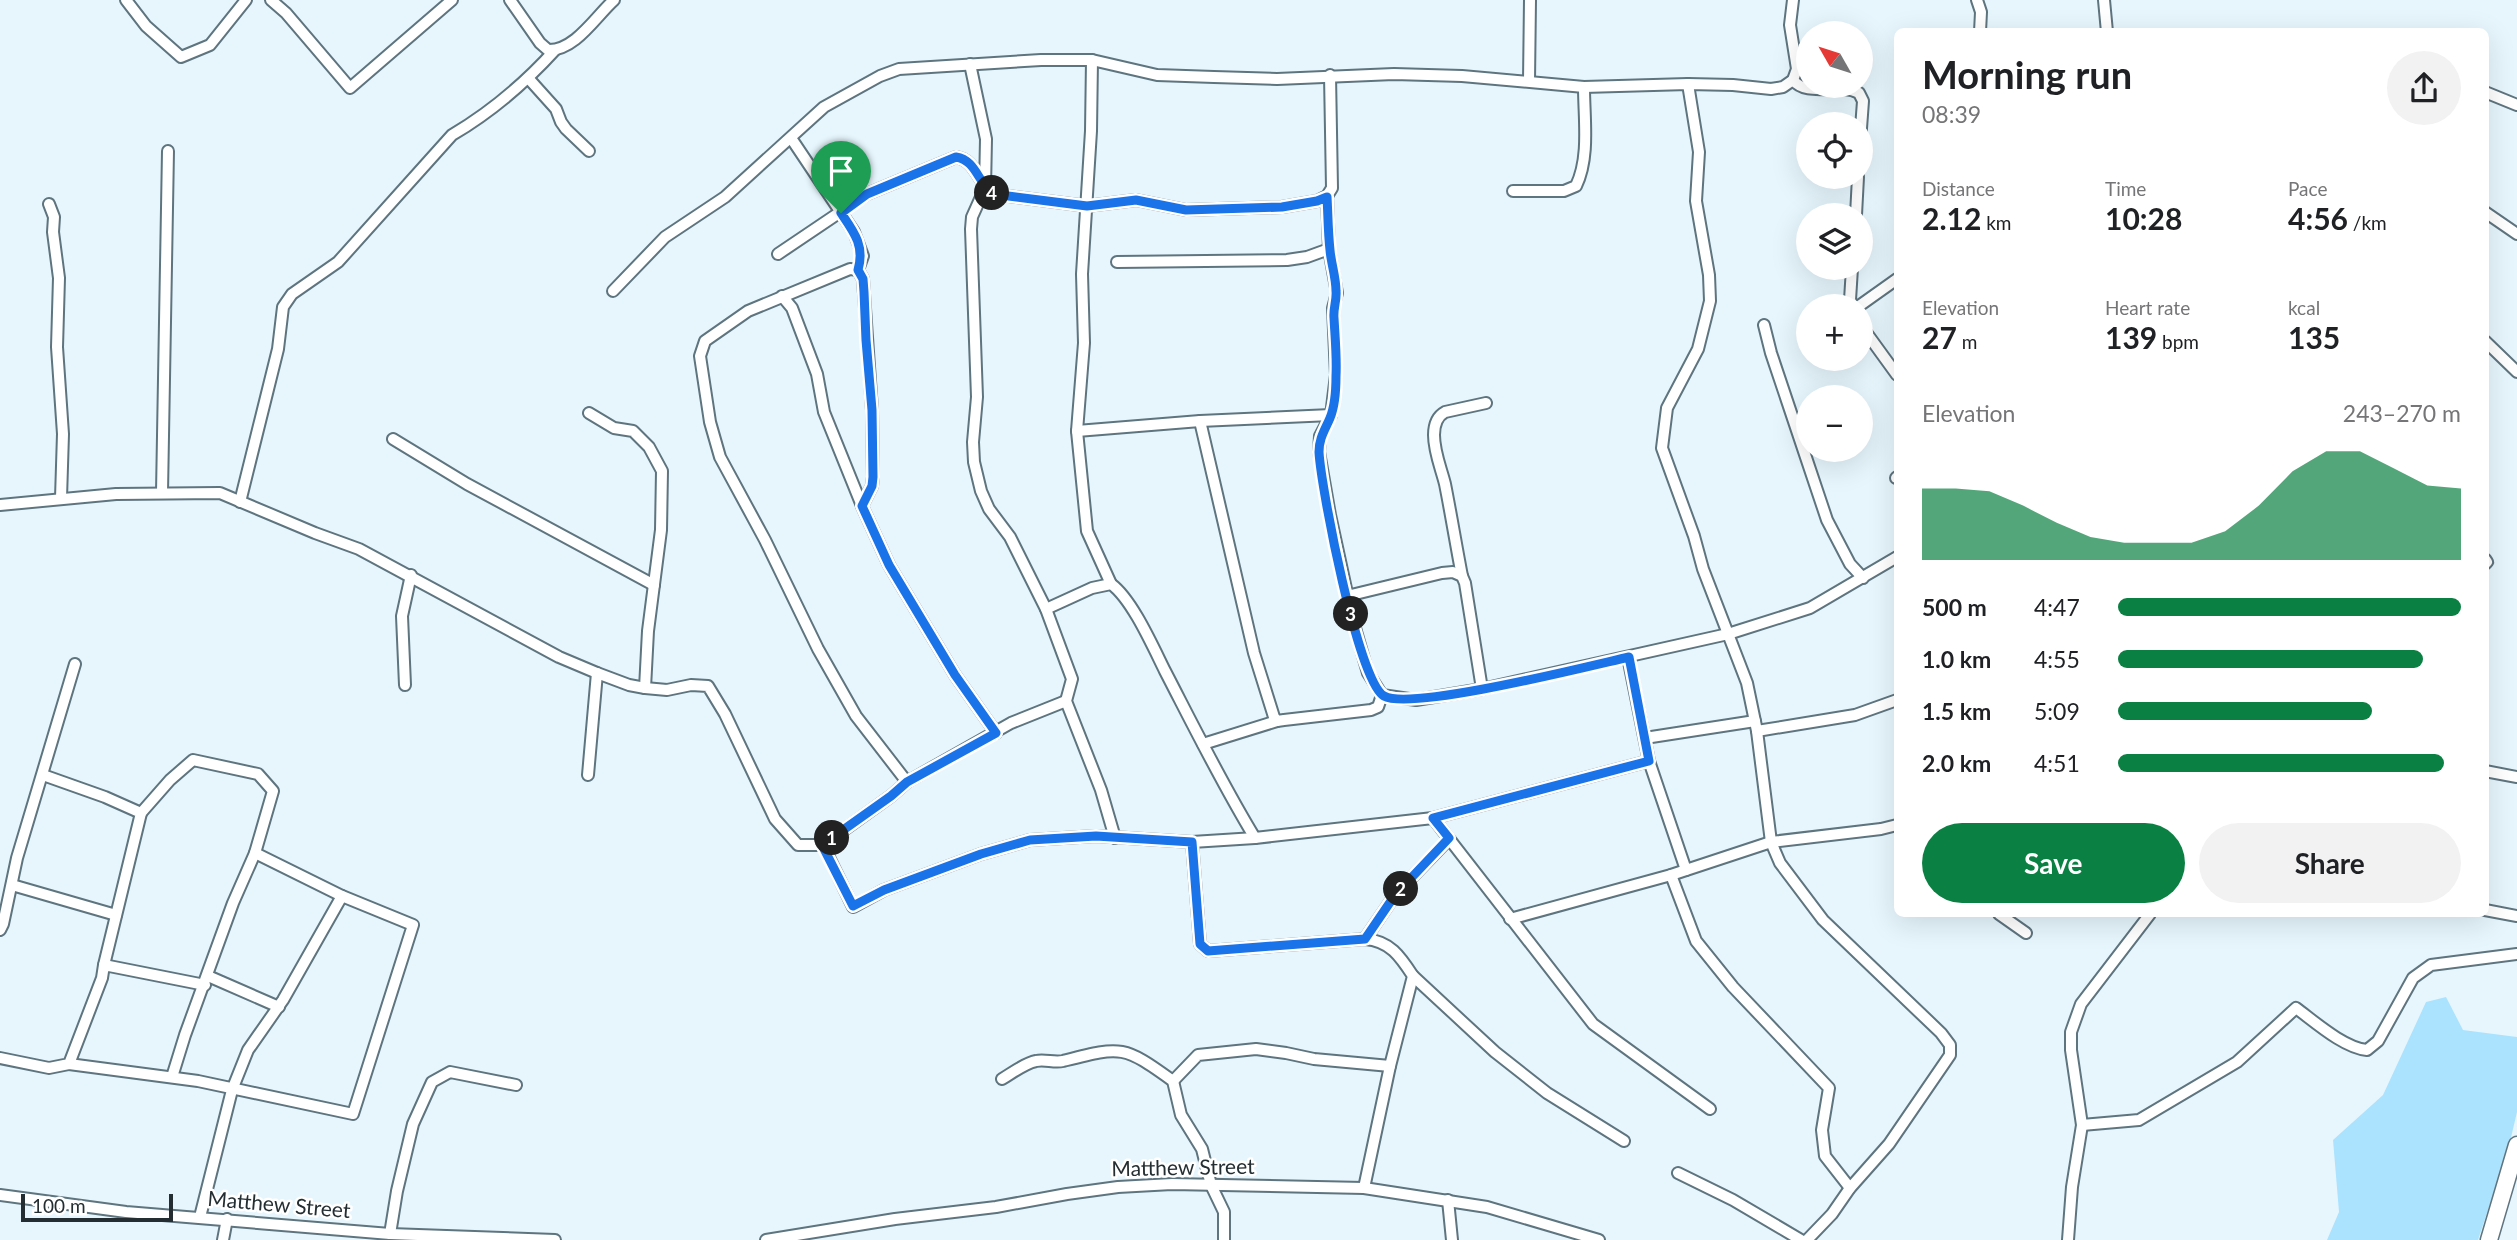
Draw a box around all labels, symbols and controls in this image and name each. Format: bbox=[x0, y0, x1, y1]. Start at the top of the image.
north arrow bbox=[1796, 21, 1872, 98]
map controls bbox=[1796, 21, 1873, 462]
text: Morning run bbox=[1922, 51, 2132, 97]
button: share bbox=[2387, 51, 2461, 125]
text: 08:39 bbox=[1922, 100, 1981, 128]
button: locate bbox=[1796, 112, 1873, 189]
pin bbox=[811, 141, 871, 213]
icon: arrive bbox=[822, 152, 860, 190]
pin: 4 bbox=[974, 176, 1010, 210]
text: Distance bbox=[1922, 177, 1995, 200]
text: Time bbox=[2105, 177, 2146, 200]
text: Pace bbox=[2288, 177, 2327, 200]
text: 4 bbox=[986, 181, 997, 204]
text: 2.12 bbox=[1922, 200, 1981, 236]
text: 10:28 bbox=[2105, 200, 2182, 236]
text: 4:56 bbox=[2288, 200, 2348, 236]
button: layers bbox=[1796, 203, 1873, 280]
text: km bbox=[1981, 211, 2011, 234]
text: /km bbox=[2348, 211, 2387, 234]
button: + bbox=[1796, 294, 1873, 371]
text: Elevation bbox=[1922, 296, 1999, 319]
text: Heart rate bbox=[2105, 296, 2190, 319]
text: kcal bbox=[2288, 296, 2320, 319]
text: 27 bbox=[1922, 319, 1957, 355]
text: 139 bbox=[2105, 319, 2157, 355]
text: 135 bbox=[2288, 319, 2340, 355]
text: m bbox=[1957, 330, 1977, 353]
text: bpm bbox=[2157, 330, 2199, 353]
button: − bbox=[1796, 385, 1873, 462]
text: Elevation bbox=[1922, 399, 2015, 427]
text: 243–270 m bbox=[2343, 399, 2461, 427]
text: 500 m bbox=[1922, 593, 1987, 621]
text: 4:47 bbox=[2034, 593, 2080, 621]
pin: 3 bbox=[1334, 596, 1368, 632]
text: 3 bbox=[1345, 602, 1356, 625]
text: 1.0 km bbox=[1922, 645, 1991, 673]
text: 4:55 bbox=[2034, 645, 2080, 673]
text: 1.5 km bbox=[1922, 697, 1991, 725]
text: 5:09 bbox=[2034, 697, 2080, 725]
text: 2.0 km bbox=[1922, 749, 1991, 777]
text: 4:51 bbox=[2034, 749, 2080, 777]
pin: 1 bbox=[814, 820, 850, 856]
button: Save bbox=[1922, 823, 2185, 903]
button: Share bbox=[2199, 823, 2461, 903]
text: 1 bbox=[826, 826, 837, 849]
pin: 2 bbox=[1384, 872, 1418, 906]
text: 2 bbox=[1395, 877, 1406, 900]
street label: Matthew Street bbox=[1111, 1153, 1255, 1180]
street label: Matthew Street bbox=[207, 1185, 352, 1222]
scale bar bbox=[21, 1191, 173, 1223]
text: 100 m bbox=[32, 1194, 86, 1217]

